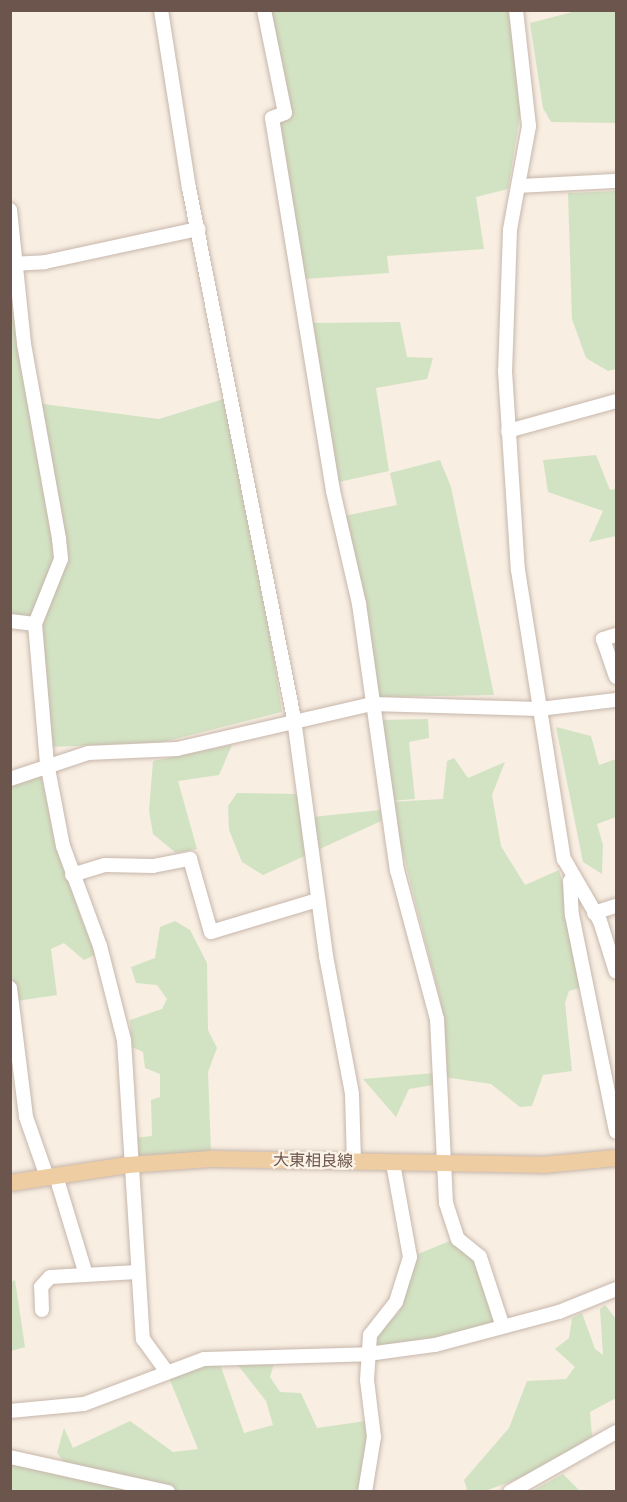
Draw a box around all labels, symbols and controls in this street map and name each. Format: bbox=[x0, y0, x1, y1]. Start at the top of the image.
street label: 大東相良線 bbox=[273, 1151, 353, 1171]

